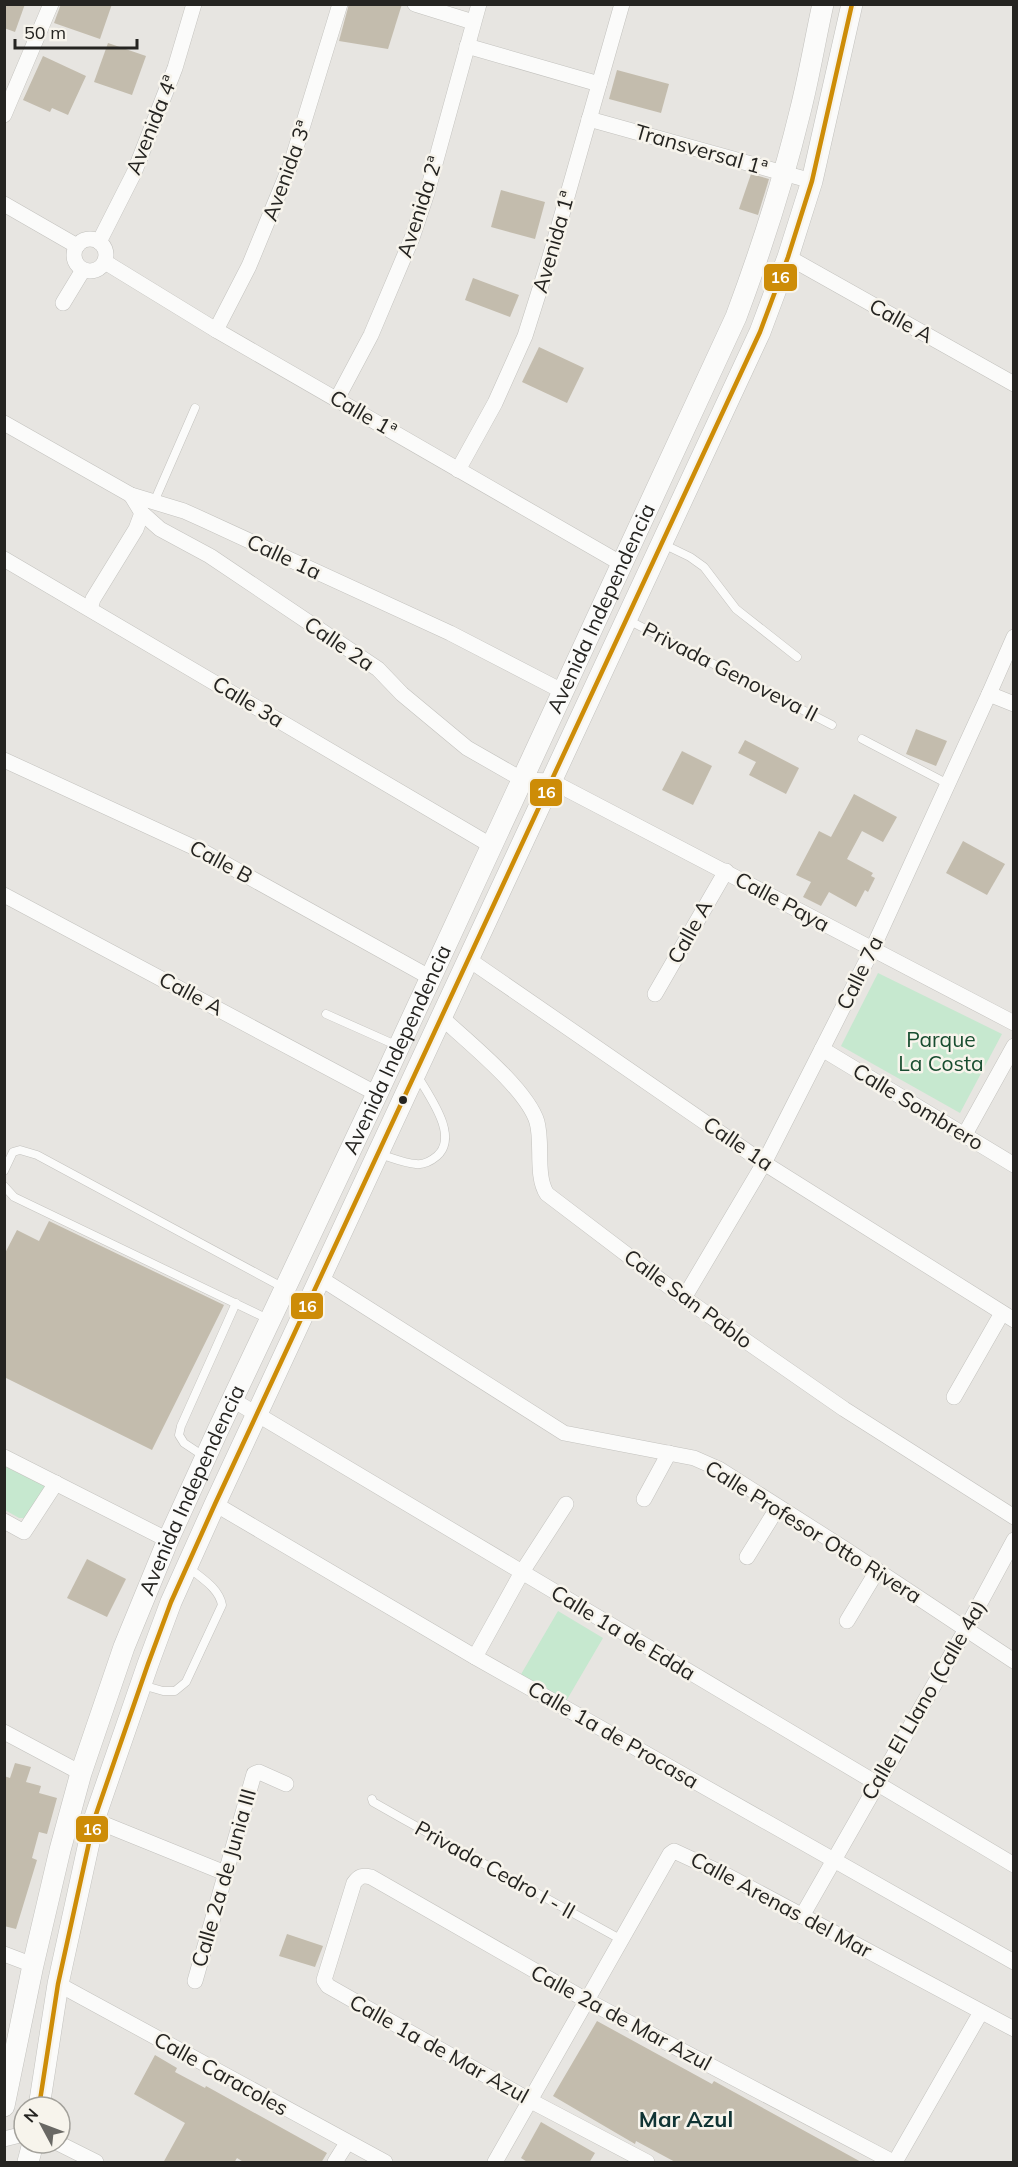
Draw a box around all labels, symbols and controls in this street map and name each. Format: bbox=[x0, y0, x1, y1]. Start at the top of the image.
scale bar bbox=[15, 12, 136, 50]
text: 50 m bbox=[24, 21, 66, 44]
street label: Avenida 4ª bbox=[119, 71, 183, 178]
street label: Avenida 3ª bbox=[256, 117, 316, 224]
street label: Transversal 1ª bbox=[632, 118, 771, 180]
street label: Avenida 2ª bbox=[391, 153, 448, 261]
street label: Avenida 1ª bbox=[526, 188, 580, 296]
line badge: 16 bbox=[763, 263, 798, 292]
text: 16 bbox=[770, 267, 790, 287]
street label: Calle A bbox=[865, 292, 938, 348]
street label: Calle 1ª bbox=[325, 384, 402, 443]
street label: Avenida Independencia bbox=[541, 499, 660, 717]
street label: Calle 1a bbox=[243, 528, 326, 585]
street label: Calle 2a bbox=[300, 610, 379, 676]
street label: Privada Genoveva II bbox=[638, 616, 823, 727]
street label: Calle 3a bbox=[208, 670, 289, 733]
line badge: 16 bbox=[529, 778, 563, 807]
text: 16 bbox=[536, 782, 556, 802]
street label: Calle B bbox=[185, 834, 258, 889]
street label: Calle Paya bbox=[731, 866, 834, 937]
street label: Calle A bbox=[661, 895, 717, 968]
street label: Calle 7a bbox=[830, 931, 888, 1014]
street label: Avenida Independencia bbox=[336, 940, 456, 1158]
street label: Calle A bbox=[155, 965, 229, 1021]
park label: Parque La Costa bbox=[898, 1026, 984, 1076]
street label: Calle Sombrero bbox=[848, 1057, 989, 1155]
unlabelled marker bbox=[397, 1094, 409, 1106]
street label: Calle 1a bbox=[699, 1110, 778, 1176]
street label: Calle San Pablo bbox=[619, 1243, 758, 1353]
line badge: 16 bbox=[290, 1292, 324, 1320]
text: 16 bbox=[297, 1296, 317, 1316]
street label: Avenida Independencia bbox=[133, 1380, 250, 1599]
street label: Calle Profesor Otto Rivera bbox=[701, 1454, 926, 1608]
street label: Calle 1a de Edda bbox=[547, 1579, 700, 1685]
street label: Calle El Llano (Calle 4a) bbox=[855, 1595, 991, 1804]
street label: Calle 1a de Procasa bbox=[524, 1675, 703, 1794]
street label: Calle 2a de Junia III bbox=[185, 1785, 261, 1970]
street label: Privada Cedro I - II bbox=[411, 1814, 580, 1924]
line badge: 16 bbox=[75, 1815, 109, 1843]
text: 16 bbox=[82, 1819, 102, 1839]
street label: Calle Arenas del Mar bbox=[686, 1845, 877, 1963]
street label: Calle 2a de Mar Azul bbox=[527, 1958, 716, 2076]
street label: Calle 1a de Mar Azul bbox=[345, 1988, 534, 2108]
street label: Calle Caracoles bbox=[150, 2026, 293, 2121]
north arrow bbox=[12, 2095, 72, 2155]
text: N bbox=[19, 2104, 42, 2126]
district label: Mar Azul bbox=[639, 2105, 733, 2133]

